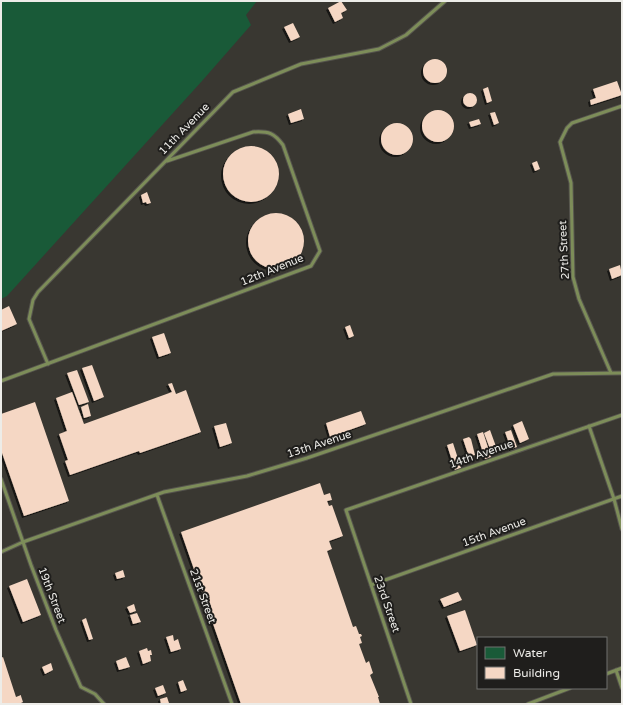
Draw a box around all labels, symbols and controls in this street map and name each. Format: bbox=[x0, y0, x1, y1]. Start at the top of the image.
street label: 11th Avenue bbox=[156, 100, 212, 158]
street label: 27th Street bbox=[556, 220, 572, 280]
street label: 12th Avenue bbox=[239, 251, 305, 289]
street label: 13th Avenue bbox=[285, 427, 353, 461]
street label: 14th Avenue bbox=[447, 437, 515, 471]
street label: 15th Avenue bbox=[460, 514, 528, 550]
street label: 19th Street bbox=[35, 565, 69, 625]
street label: 21st Street bbox=[187, 567, 219, 625]
street label: 23rd Street bbox=[371, 574, 403, 634]
legend bbox=[477, 637, 607, 689]
text: Water bbox=[513, 646, 548, 660]
text: Building bbox=[513, 666, 560, 680]

